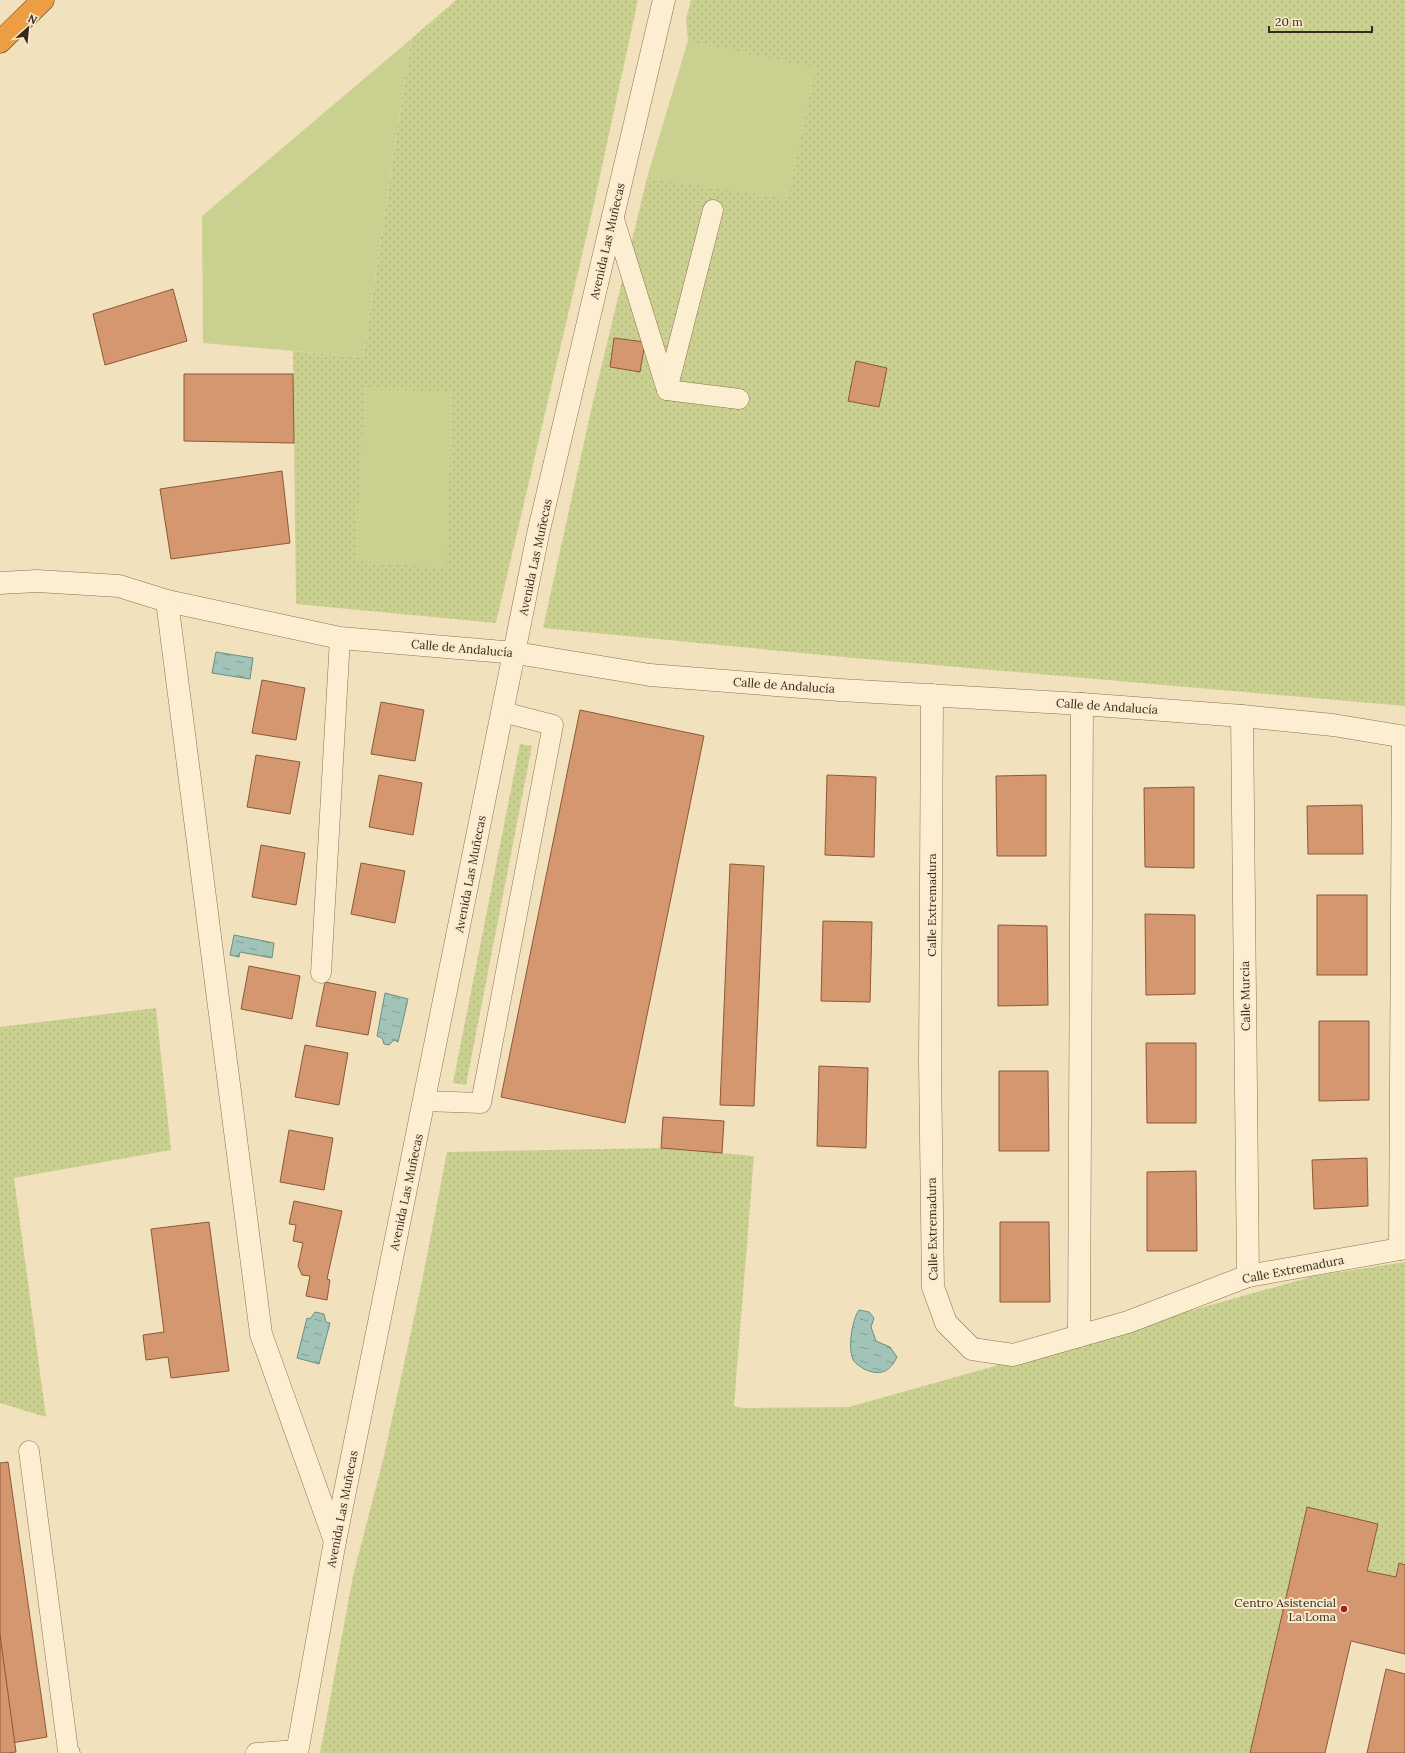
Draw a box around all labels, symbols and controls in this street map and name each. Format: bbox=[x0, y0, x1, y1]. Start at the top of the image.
north arrow bbox=[8, 8, 48, 48]
scale bar bbox=[1269, 8, 1372, 34]
text: N bbox=[26, 11, 40, 27]
text: 20 m bbox=[1275, 14, 1303, 29]
street label: Avenida Las Muñecas bbox=[586, 181, 628, 302]
street label: Avenida Las Muñecas bbox=[515, 497, 555, 618]
street label: Calle de Andalucía bbox=[410, 636, 514, 660]
street label: Calle de Andalucía bbox=[733, 674, 835, 696]
street label: Calle de Andalucía bbox=[1056, 695, 1158, 717]
street label: Avenida Las Muñecas bbox=[451, 814, 489, 935]
street label: Calle Extremadura bbox=[924, 853, 939, 957]
street label: Calle Murcia bbox=[1237, 961, 1253, 1031]
street label: Avenida Las Muñecas bbox=[386, 1132, 426, 1253]
street label: Calle Extremadura bbox=[924, 1177, 940, 1281]
street label: Calle Extremadura bbox=[1241, 1252, 1345, 1286]
street label: Avenida Las Muñecas bbox=[323, 1449, 361, 1570]
place label: Centro Asistencial La Loma bbox=[1234, 1595, 1336, 1624]
marker: Centro Asistencial La Loma bbox=[1339, 1604, 1349, 1614]

